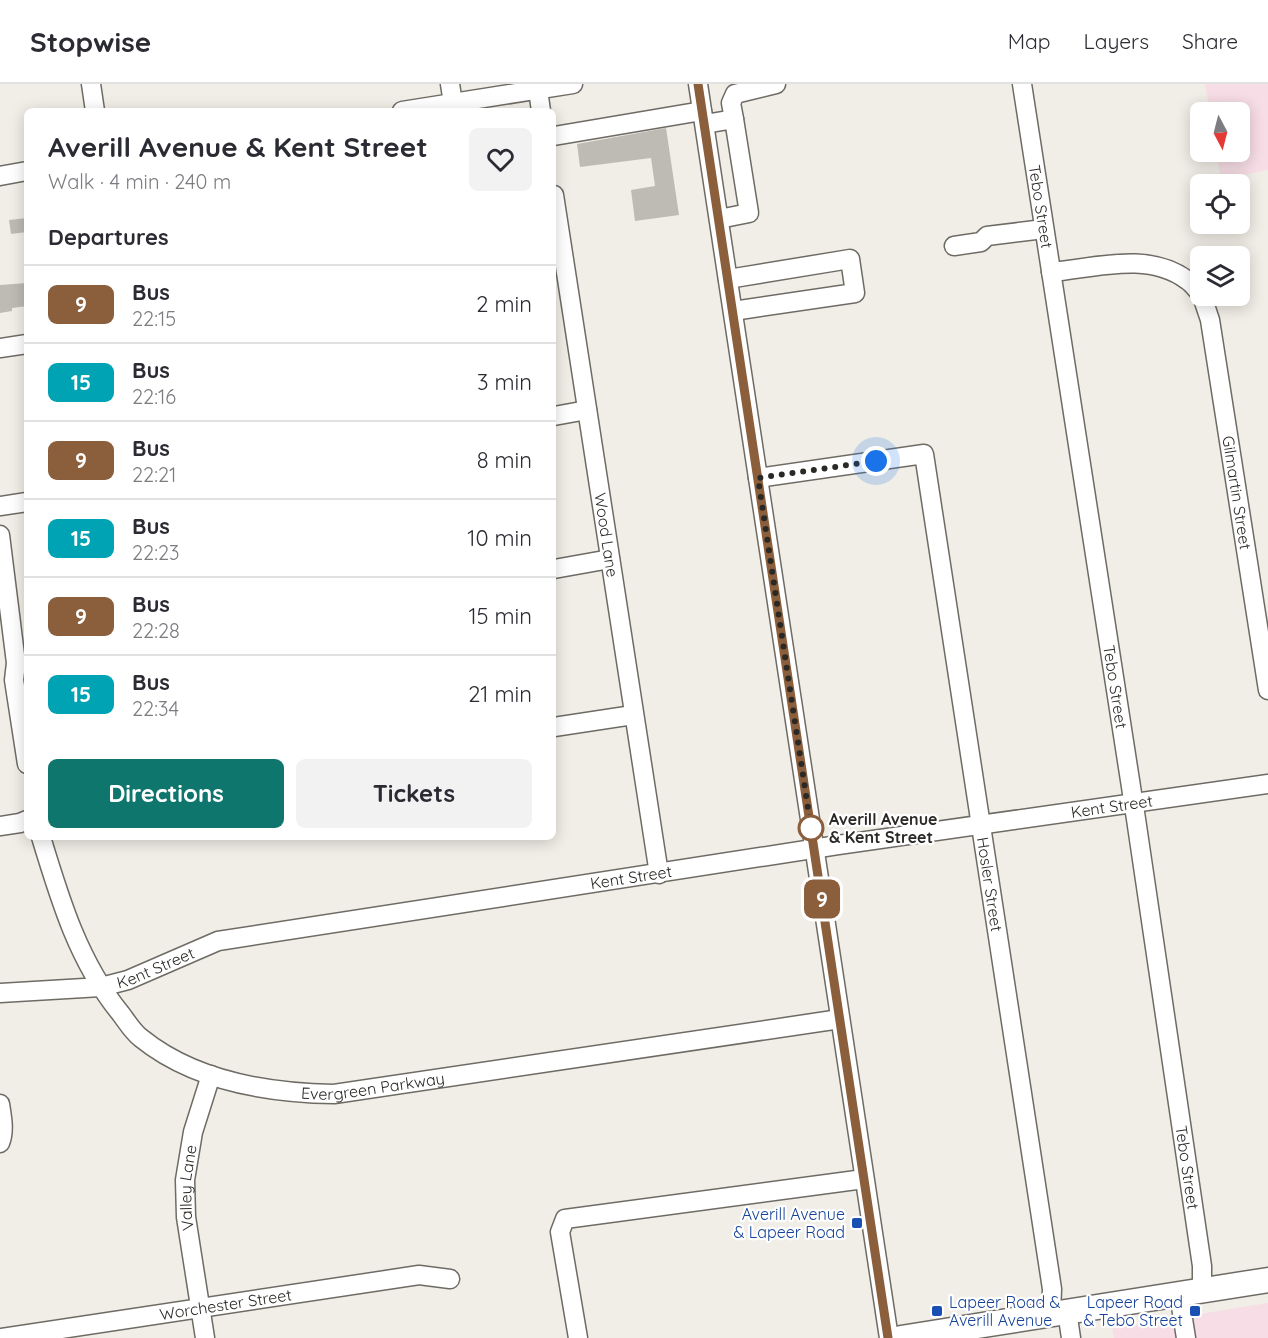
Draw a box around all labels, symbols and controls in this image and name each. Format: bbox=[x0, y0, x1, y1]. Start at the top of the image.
text: Stopwise bbox=[30, 24, 151, 59]
text: Map bbox=[1008, 28, 1051, 54]
text: Layers bbox=[1084, 28, 1149, 54]
text: Share bbox=[1182, 28, 1238, 54]
north arrow bbox=[1190, 102, 1250, 162]
map controls bbox=[1190, 102, 1250, 306]
button: heart bbox=[469, 128, 532, 191]
text: Averill Avenue & Kent Street bbox=[48, 129, 428, 164]
street label: Tebo Street bbox=[1025, 163, 1057, 250]
text: Walk · 4 min · 240 m bbox=[48, 169, 231, 194]
button: locate bbox=[1190, 174, 1250, 234]
text: Departures bbox=[48, 223, 169, 251]
button: layers bbox=[1190, 246, 1250, 306]
text: Bus bbox=[132, 278, 170, 306]
text: 2 min bbox=[476, 290, 532, 318]
text: 9 bbox=[75, 291, 87, 317]
text: 22:15 bbox=[132, 306, 176, 331]
text: Bus bbox=[132, 356, 170, 384]
text: 3 min bbox=[477, 368, 532, 396]
text: 15 bbox=[71, 369, 91, 395]
text: 22:16 bbox=[132, 384, 176, 409]
text: Bus bbox=[132, 434, 170, 462]
street label: Gilmartin Street bbox=[1218, 434, 1256, 551]
text: 8 min bbox=[477, 446, 532, 474]
your location bbox=[861, 446, 891, 476]
text: 9 bbox=[75, 447, 87, 473]
text: 22:21 bbox=[132, 462, 176, 487]
street label: Wood Lane bbox=[590, 491, 623, 579]
text: Bus bbox=[132, 512, 170, 540]
text: 10 min bbox=[467, 524, 532, 552]
text: 15 bbox=[71, 525, 91, 551]
text: 22:23 bbox=[132, 540, 179, 565]
text: Bus bbox=[132, 590, 170, 618]
text: 15 min bbox=[468, 602, 532, 630]
text: 9 bbox=[75, 603, 87, 629]
text: 22:28 bbox=[132, 618, 180, 643]
street label: Tebo Street bbox=[1099, 644, 1132, 730]
text: Bus bbox=[132, 668, 170, 696]
text: 21 min bbox=[468, 680, 532, 708]
text: 15 bbox=[71, 681, 91, 707]
text: 22:34 bbox=[132, 696, 179, 721]
button: Directions bbox=[48, 759, 284, 828]
button: Tickets bbox=[296, 759, 532, 828]
street label: Kent Street bbox=[1070, 790, 1154, 822]
place label: Averill Avenue & Kent Street bbox=[829, 809, 937, 847]
marker: Averill Avenue & Kent Street bbox=[798, 815, 824, 841]
street label: Hosler Street bbox=[973, 835, 1007, 933]
street label: Kent Street bbox=[589, 861, 673, 893]
line badge: 9 bbox=[802, 880, 842, 918]
text: 9 bbox=[816, 886, 828, 912]
street label: Kent Street bbox=[115, 943, 197, 993]
street label: Evergreen Parkway bbox=[301, 1068, 446, 1104]
street label: Tebo Street bbox=[1171, 1124, 1203, 1211]
street label: Valley Lane bbox=[175, 1143, 201, 1232]
place label: Averill Avenue & Lapeer Road bbox=[734, 1204, 845, 1242]
marker: Averill Avenue & Lapeer Road bbox=[850, 1216, 864, 1230]
street label: Worchester Street bbox=[158, 1284, 293, 1324]
place label: Lapeer Road & Averill Avenue bbox=[949, 1292, 1061, 1330]
place label: Lapeer Road & Tebo Street bbox=[1084, 1292, 1183, 1330]
marker: Lapeer Road & Averill Avenue bbox=[930, 1304, 944, 1318]
marker: Lapeer Road & Tebo Street bbox=[1188, 1304, 1202, 1318]

